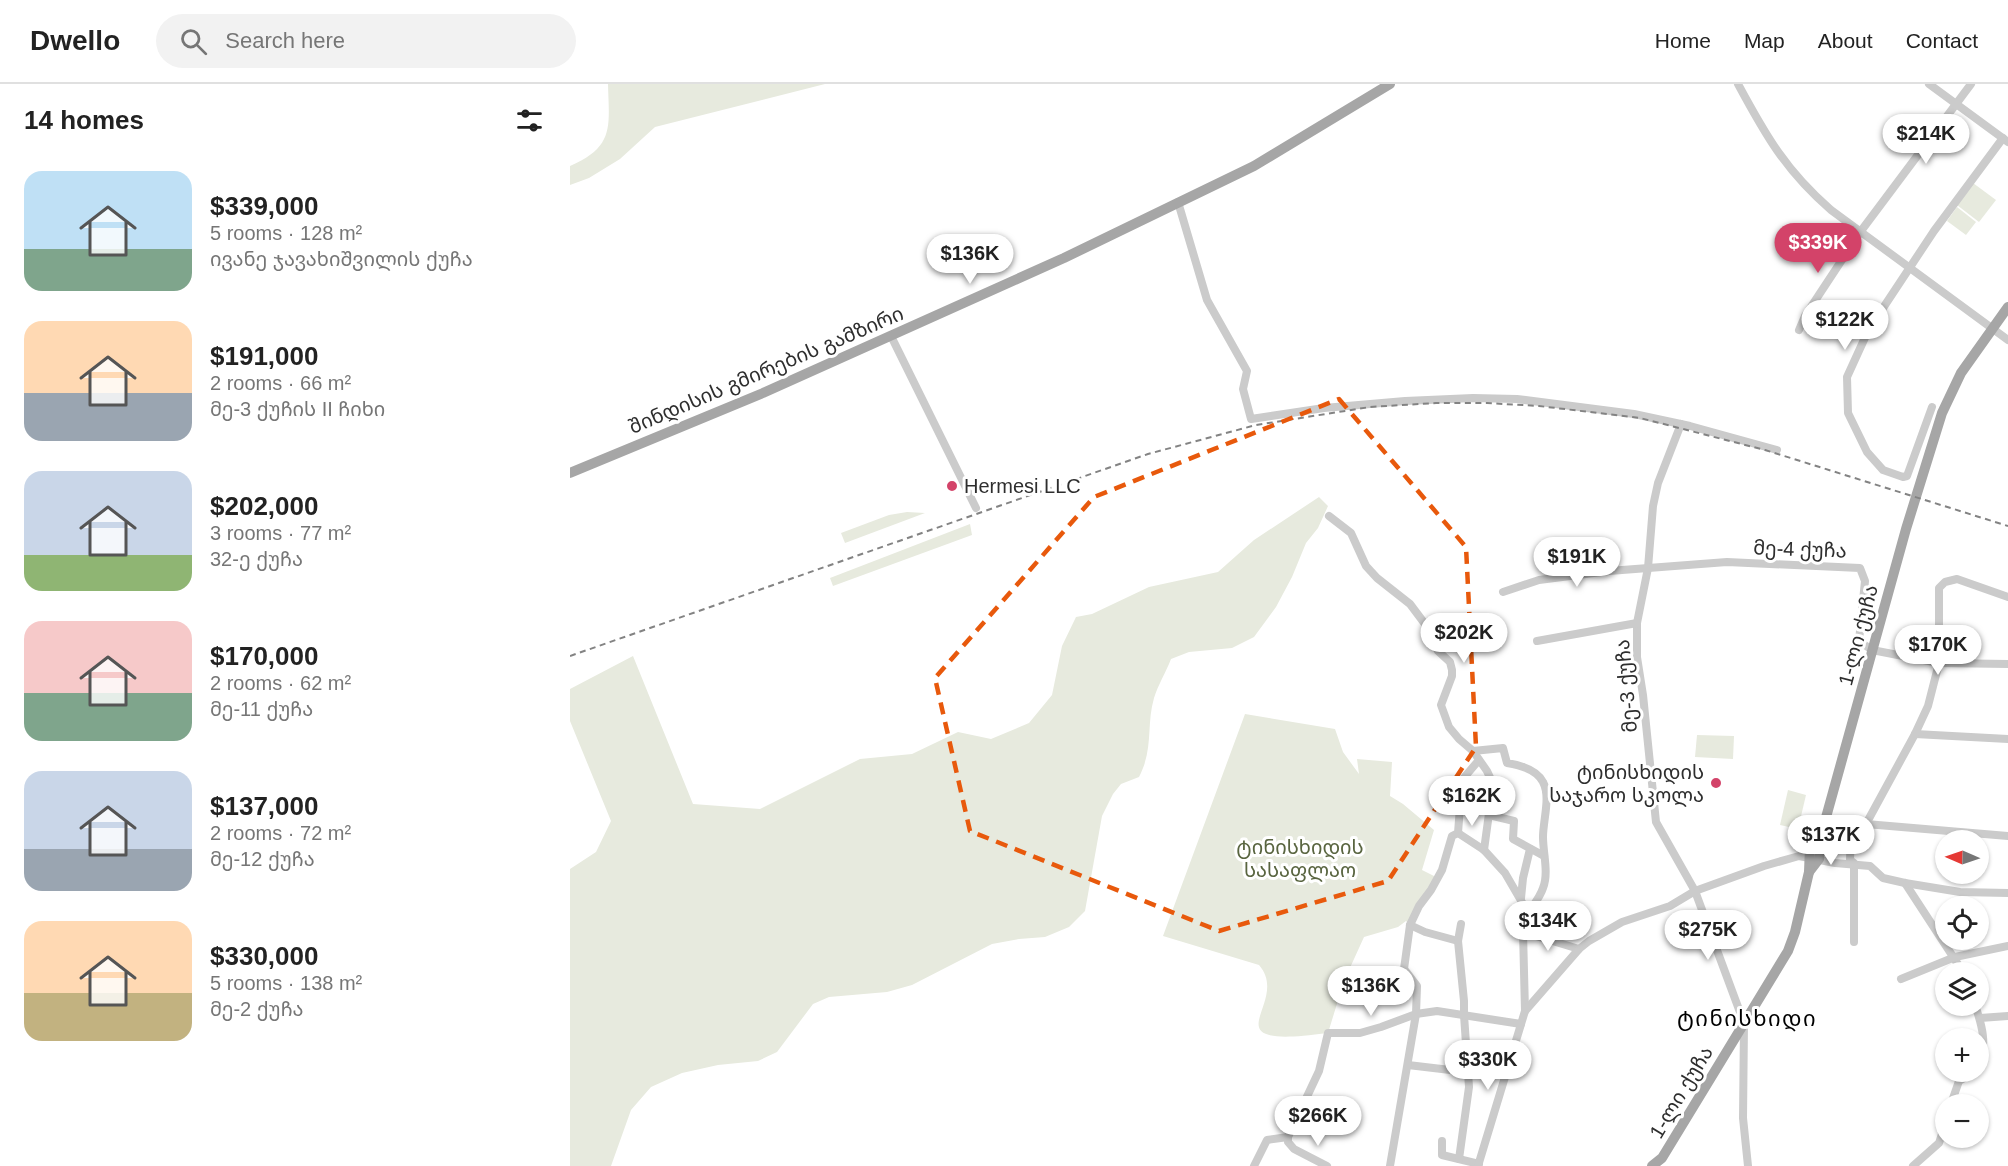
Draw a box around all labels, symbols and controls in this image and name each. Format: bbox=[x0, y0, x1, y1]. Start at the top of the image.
search box bbox=[156, 14, 576, 68]
text: Dwello bbox=[30, 25, 120, 56]
icon: search bbox=[177, 25, 210, 58]
text: Search here bbox=[225, 28, 345, 53]
text: Home bbox=[1655, 29, 1711, 52]
text: Map bbox=[1744, 29, 1785, 52]
text: About bbox=[1818, 29, 1873, 52]
text: Contact bbox=[1906, 29, 1978, 52]
icon: filters bbox=[513, 104, 546, 137]
text: 14 homes bbox=[24, 105, 144, 135]
pin: $214K bbox=[1884, 114, 1968, 165]
text: $214K bbox=[1897, 122, 1955, 144]
text: $339,000 bbox=[210, 191, 318, 221]
icon: home bbox=[72, 195, 144, 267]
text: 5 rooms · 128 m² bbox=[210, 222, 362, 244]
pin: $339K bbox=[1776, 223, 1860, 274]
text: $339K bbox=[1789, 231, 1847, 253]
pin: $136K bbox=[928, 234, 1012, 285]
text: $136K bbox=[941, 242, 999, 264]
text: ივანე ჯავახიშვილის ქუჩა bbox=[210, 248, 473, 270]
pin: $122K bbox=[1803, 300, 1887, 351]
street label: შინდისის გმირების გამზირი bbox=[625, 302, 907, 440]
text: $122K bbox=[1816, 308, 1874, 330]
text: $191,000 bbox=[210, 341, 318, 371]
icon: home bbox=[72, 345, 144, 417]
text: 2 rooms · 66 m² bbox=[210, 372, 351, 394]
text: მე-3 ქუჩის II ჩიხი bbox=[210, 398, 385, 420]
place label: Hermesi LLC bbox=[964, 475, 1081, 497]
marker: Hermesi LLC bbox=[945, 479, 959, 493]
text: $202,000 bbox=[210, 491, 318, 521]
icon: home bbox=[72, 495, 144, 567]
text: 3 rooms · 77 m² bbox=[210, 522, 351, 544]
street label: მე-4 ქუჩა bbox=[1753, 536, 1847, 563]
pin: $191K bbox=[1535, 537, 1619, 588]
text: $191K bbox=[1548, 545, 1606, 567]
text: 32-ე ქუჩა bbox=[210, 548, 303, 570]
street label: 1-ლი ქუჩა bbox=[1834, 582, 1884, 688]
pin: $202K bbox=[1422, 613, 1506, 664]
text: $202K bbox=[1435, 621, 1493, 643]
pin: $170K bbox=[1896, 625, 1980, 676]
text: $170K bbox=[1909, 633, 1967, 655]
street label: მე-3 ქუჩა bbox=[1611, 638, 1642, 734]
text: $170,000 bbox=[210, 641, 318, 671]
icon: home bbox=[72, 645, 144, 717]
text: 2 rooms · 62 m² bbox=[210, 672, 351, 694]
text: მე-11 ქუჩა bbox=[210, 698, 313, 720]
place label: ტინისხიდის საჯარო სკოლა bbox=[1549, 761, 1704, 808]
pin: $162K bbox=[1430, 776, 1514, 827]
marker: ტინისხიდის საჯარო სკოლა bbox=[1709, 776, 1723, 790]
text: $162K bbox=[1443, 784, 1501, 806]
text: $137,000 bbox=[210, 791, 318, 821]
icon: home bbox=[72, 795, 144, 867]
pin: $137K bbox=[1789, 815, 1873, 866]
text: 2 rooms · 72 m² bbox=[210, 822, 351, 844]
text: $137K bbox=[1802, 823, 1860, 845]
north arrow bbox=[1935, 830, 1989, 884]
map controls bbox=[1935, 830, 1989, 1148]
park label: ტინისხიდის სასაფლაო bbox=[1236, 836, 1364, 883]
text: მე-12 ქუჩა bbox=[210, 848, 315, 870]
button: locate bbox=[1935, 896, 1989, 950]
pin: $134K bbox=[1506, 901, 1590, 952]
text: $134K bbox=[1519, 909, 1577, 931]
pin: $275K bbox=[1666, 910, 1750, 961]
text: $275K bbox=[1679, 918, 1737, 940]
text: $330,000 bbox=[210, 941, 318, 971]
icon: home bbox=[72, 945, 144, 1017]
button: layers bbox=[1935, 962, 1989, 1016]
pin: $136K bbox=[1329, 966, 1413, 1017]
text: 5 rooms · 138 m² bbox=[210, 972, 362, 994]
text: $136K bbox=[1342, 974, 1400, 996]
text: მე-2 ქუჩა bbox=[210, 998, 304, 1020]
district label: ტინისხიდი bbox=[1677, 1006, 1817, 1032]
button: + bbox=[1935, 1028, 1989, 1082]
pin: $330K bbox=[1446, 1040, 1530, 1091]
street label: 1-ლი ქუჩა bbox=[1645, 1042, 1719, 1143]
text: $330K bbox=[1459, 1048, 1517, 1070]
button: − bbox=[1935, 1094, 1989, 1148]
pin: $266K bbox=[1276, 1096, 1360, 1147]
text: $266K bbox=[1289, 1104, 1347, 1126]

